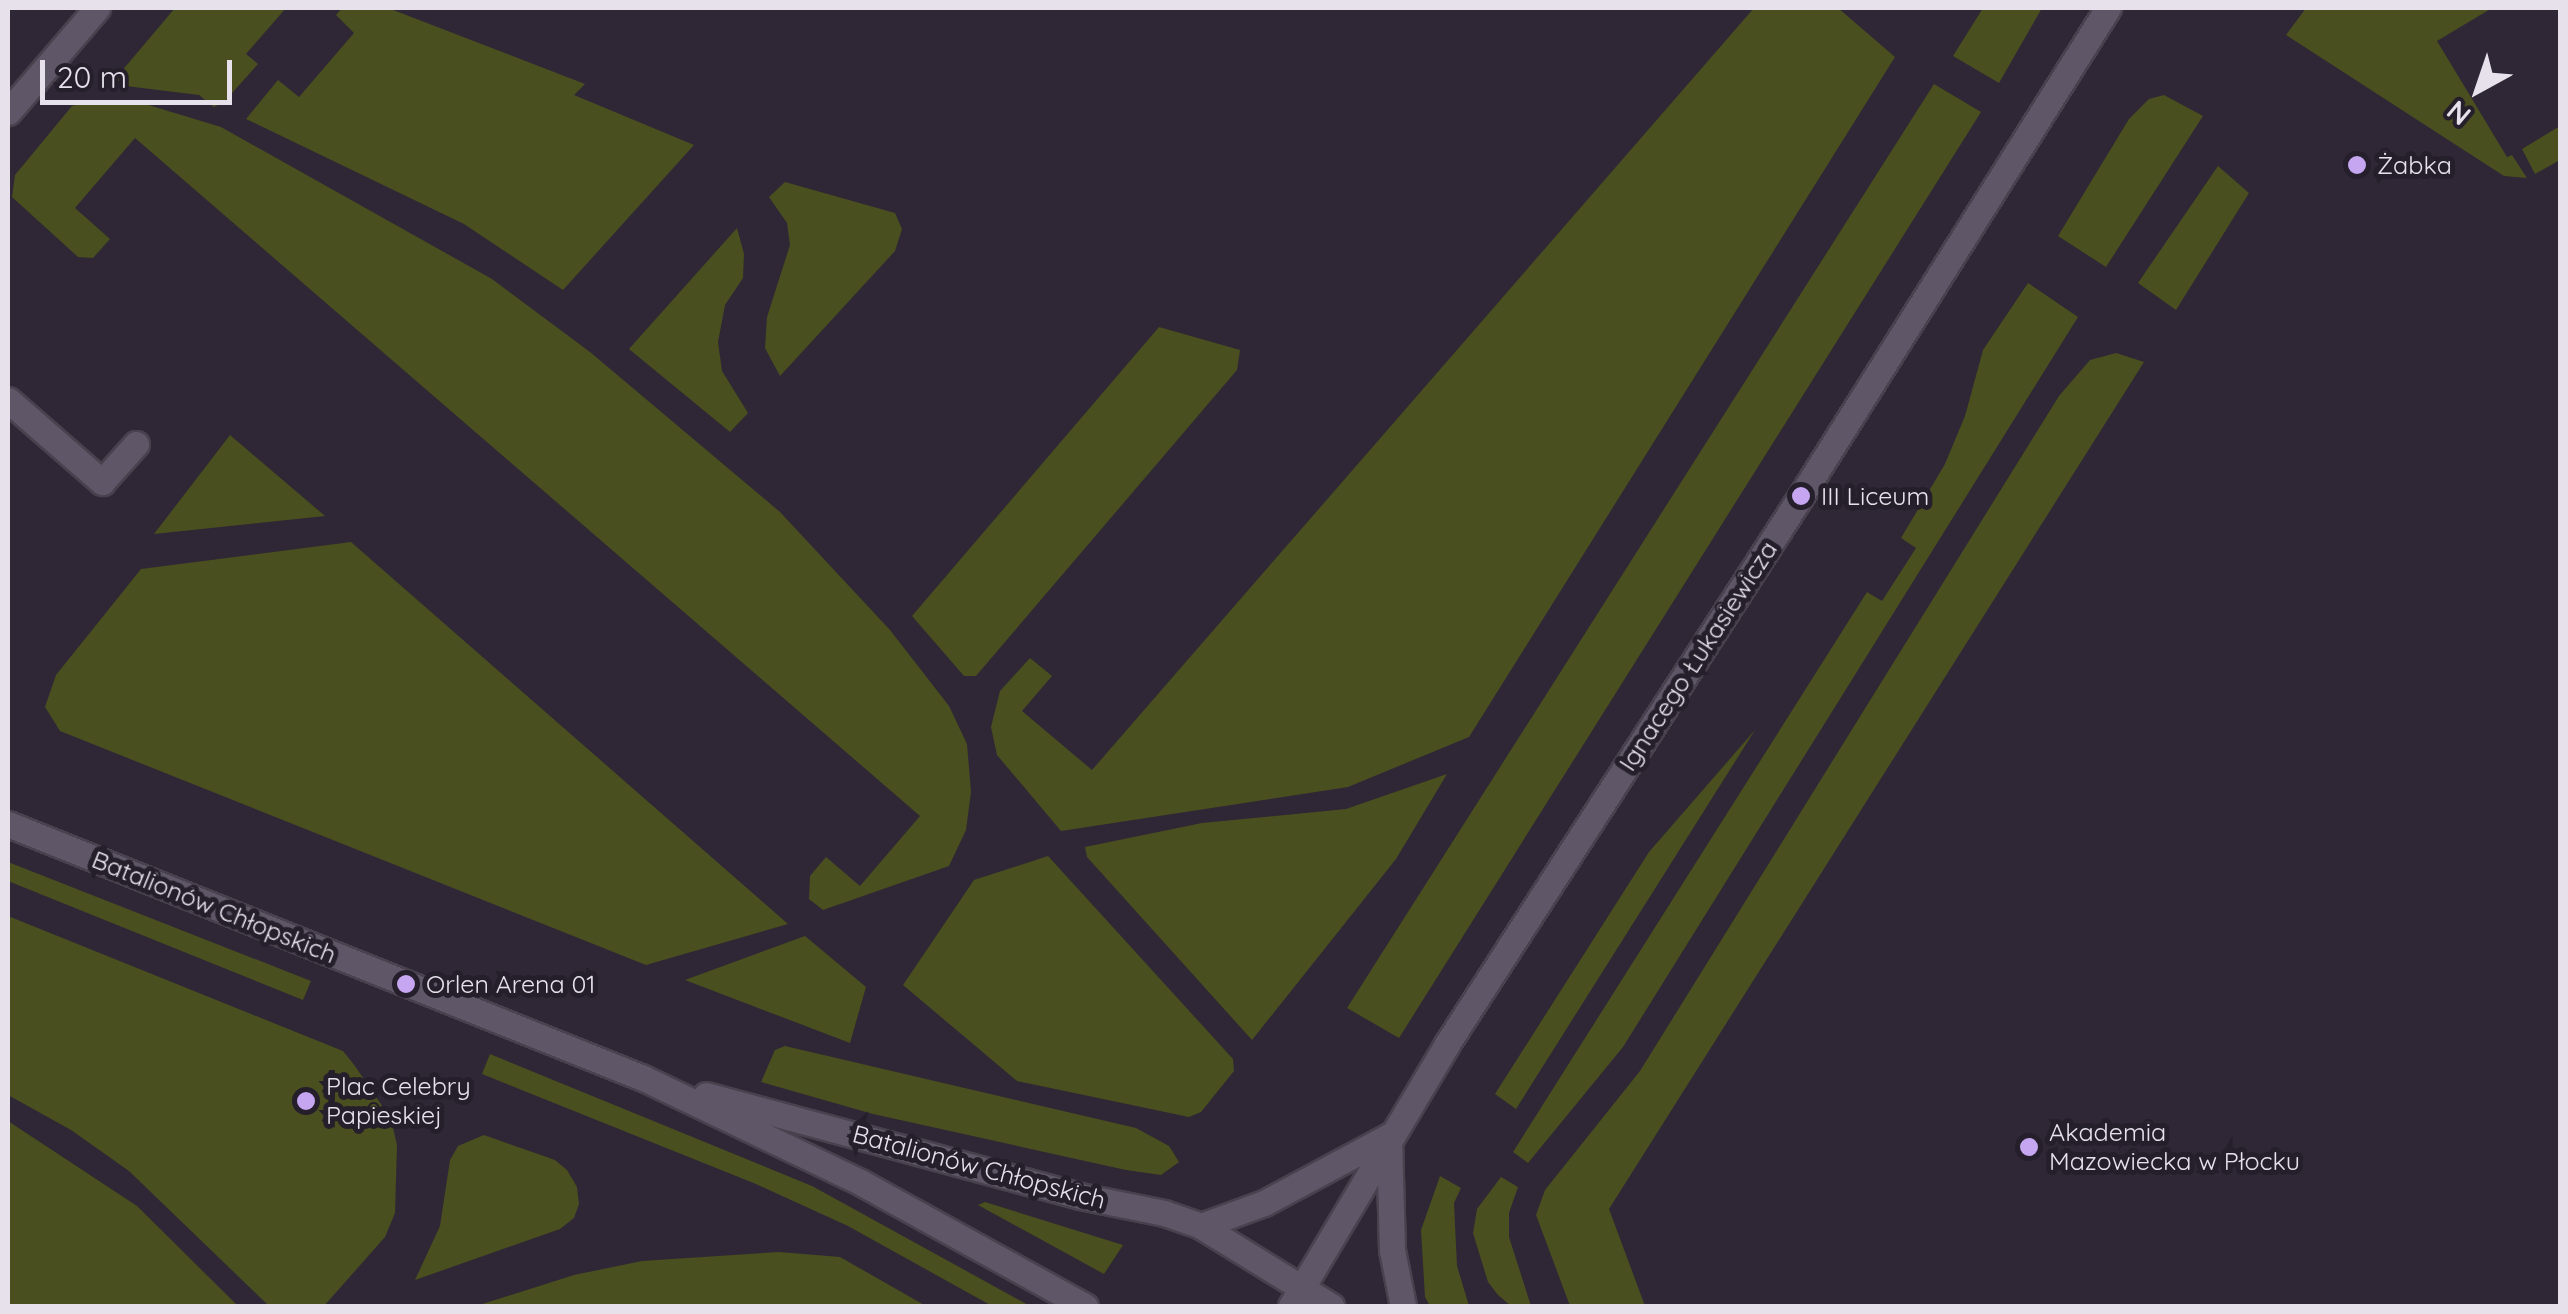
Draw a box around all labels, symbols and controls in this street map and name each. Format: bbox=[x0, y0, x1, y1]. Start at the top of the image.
scale bar bbox=[45, 40, 238, 102]
north arrow bbox=[2428, 40, 2528, 140]
text: 20 m bbox=[57, 58, 127, 96]
text: N bbox=[2439, 93, 2478, 133]
place label: Żabka bbox=[2377, 150, 2452, 180]
marker: Żabka bbox=[2346, 154, 2368, 176]
place label: III Liceum bbox=[1821, 481, 1929, 511]
marker: III Liceum bbox=[1790, 485, 1812, 507]
street label: Ignacego Łukasiewicza bbox=[1612, 535, 1784, 777]
street label: Batalionów Chłopskich bbox=[88, 844, 340, 970]
place label: Orlen Arena 01 bbox=[426, 969, 596, 999]
marker: Orlen Arena 01 bbox=[395, 973, 417, 995]
place label: Plac Celebry Papieskiej bbox=[326, 1072, 471, 1131]
marker: Plac Celebry Papieskiej bbox=[295, 1090, 317, 1112]
place label: Akademia Mazowiecka w Płocku bbox=[2049, 1118, 2300, 1177]
street label: Batalionów Chłopskich bbox=[849, 1119, 1109, 1215]
marker: Akademia Mazowiecka w Płocku bbox=[2018, 1136, 2040, 1158]

